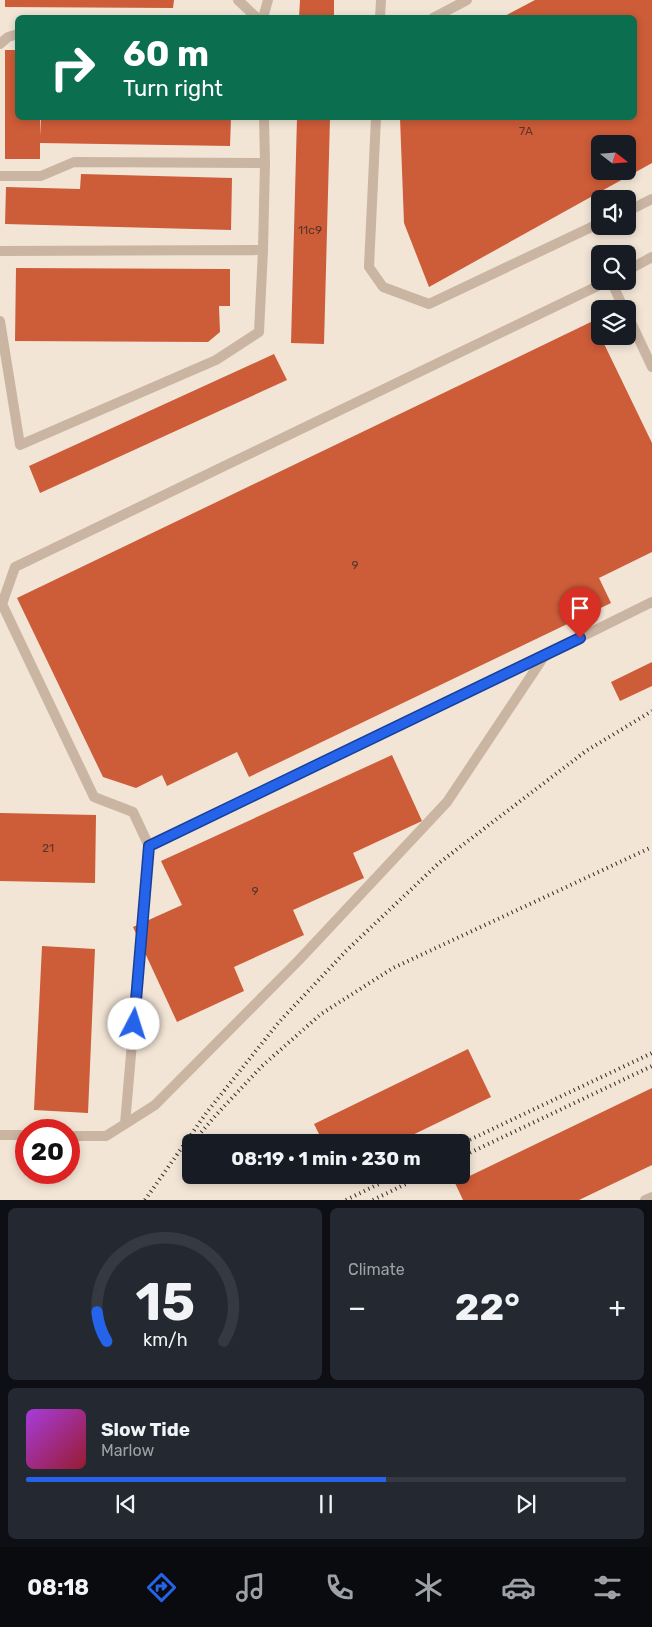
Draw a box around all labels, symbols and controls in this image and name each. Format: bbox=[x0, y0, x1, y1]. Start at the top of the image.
text: 60 m bbox=[123, 33, 209, 75]
icon: right bbox=[40, 35, 105, 100]
text: Turn right bbox=[123, 75, 223, 102]
house number: 7А bbox=[519, 124, 533, 138]
north arrow bbox=[591, 135, 636, 180]
map controls bbox=[591, 135, 636, 345]
button: sound bbox=[591, 190, 636, 235]
house number: 11с9 bbox=[298, 223, 322, 237]
button: search bbox=[591, 245, 636, 290]
button: layers bbox=[591, 300, 636, 345]
house number: 9 bbox=[351, 558, 359, 572]
pin bbox=[559, 587, 601, 638]
icon: arrive bbox=[566, 594, 594, 622]
house number: 21 bbox=[42, 841, 54, 855]
house number: 9 bbox=[251, 884, 259, 898]
position arrow bbox=[107, 997, 159, 1049]
speed limit sign: 20 bbox=[15, 1119, 80, 1184]
text: 08:19 · 1 min · 230 m bbox=[231, 1147, 421, 1170]
text: Climate bbox=[348, 1260, 405, 1279]
text: 15 bbox=[135, 1271, 195, 1333]
text: 22° bbox=[455, 1284, 520, 1330]
text: − bbox=[348, 1291, 366, 1324]
text: + bbox=[609, 1291, 626, 1324]
text: km/h bbox=[143, 1329, 187, 1350]
text: Slow Tide bbox=[101, 1418, 190, 1441]
text: Marlow bbox=[101, 1441, 154, 1460]
icon: previous bbox=[112, 1490, 140, 1518]
icon: pause bbox=[312, 1490, 340, 1518]
icon: next bbox=[512, 1490, 540, 1518]
icon: directions bbox=[144, 1570, 179, 1605]
icon: music bbox=[233, 1570, 268, 1605]
icon: phone bbox=[322, 1570, 357, 1605]
icon: climate bbox=[411, 1570, 446, 1605]
icon: car bbox=[501, 1570, 536, 1605]
icon: filters bbox=[590, 1570, 625, 1605]
text: 08:18 bbox=[27, 1574, 89, 1601]

